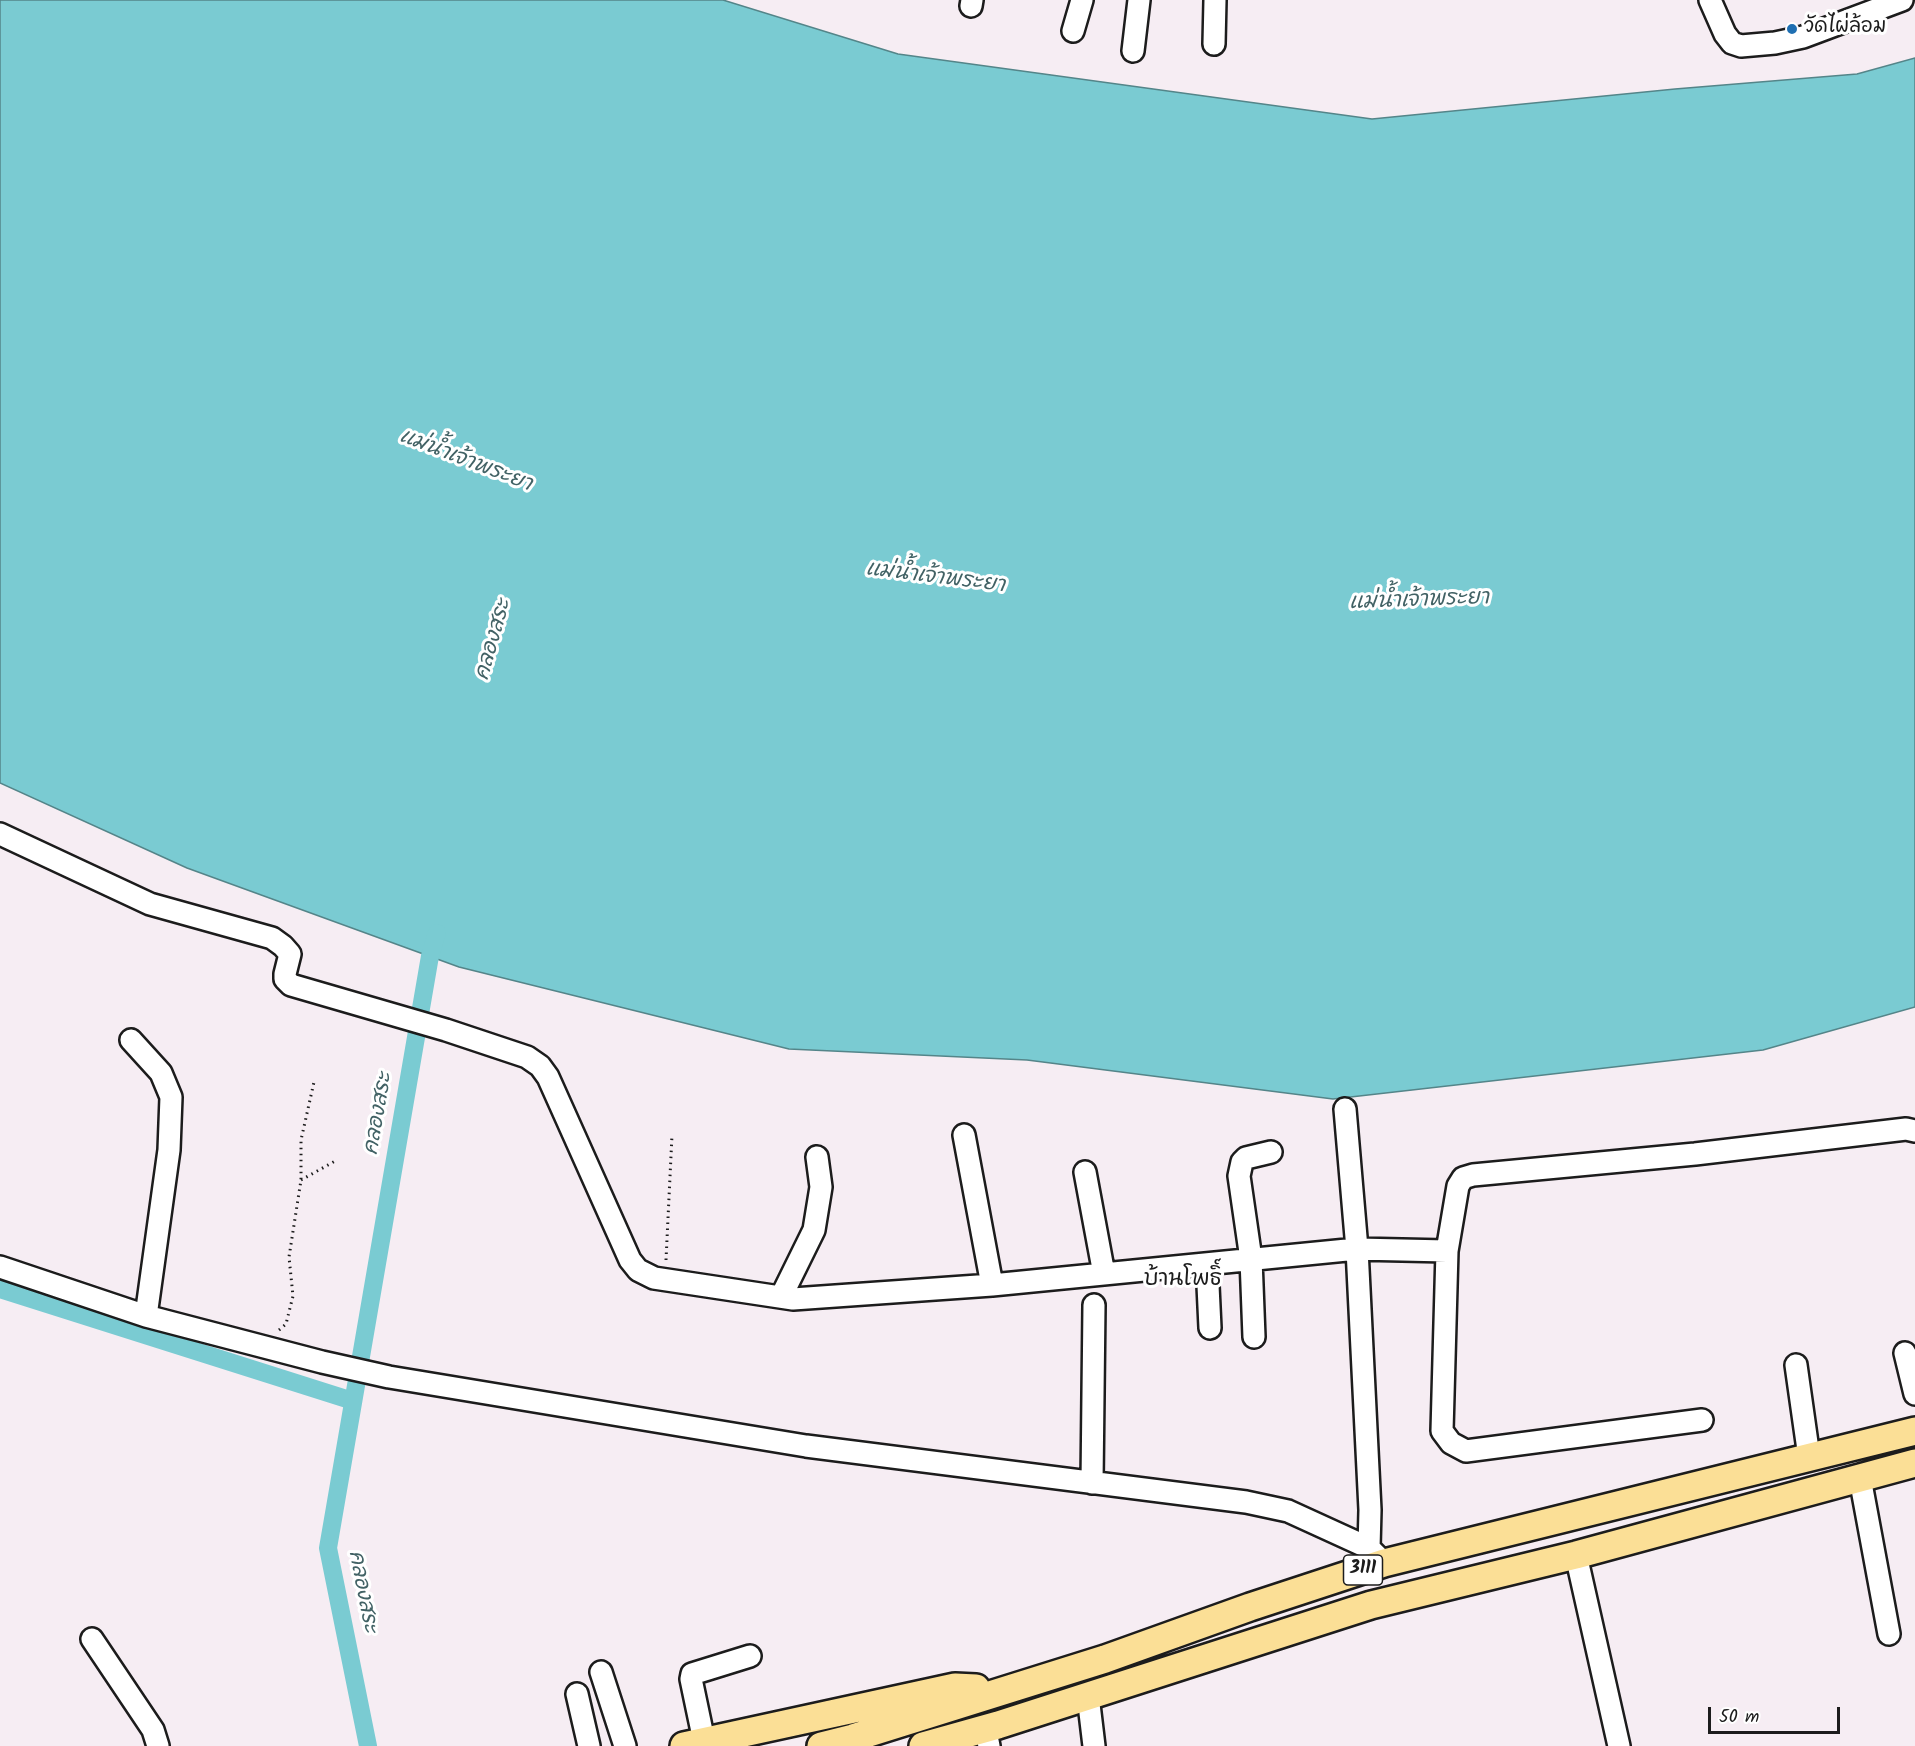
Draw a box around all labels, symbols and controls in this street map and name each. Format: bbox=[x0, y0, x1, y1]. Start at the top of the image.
place label: วัดไผ่ล้อม bbox=[1804, 17, 1886, 41]
marker: วัดไผ่ล้อม bbox=[1785, 22, 1799, 36]
water label: แม่น้ำเจ้าพระยา bbox=[395, 425, 535, 499]
water label: แม่น้ำเจ้าพระยา bbox=[864, 558, 1006, 600]
water label: แม่น้ำเจ้าพระยา bbox=[1349, 587, 1489, 617]
water label: คลองสระ bbox=[471, 597, 519, 683]
water label: คลองสระ bbox=[360, 1071, 400, 1157]
district label: บ้านโพธิ์ bbox=[1144, 1268, 1222, 1294]
water label: คลองสระ bbox=[341, 1549, 381, 1635]
road number: 3111 bbox=[1344, 1555, 1382, 1585]
scale bar bbox=[1711, 1695, 1843, 1733]
text: 50 m bbox=[1719, 1703, 1759, 1732]

